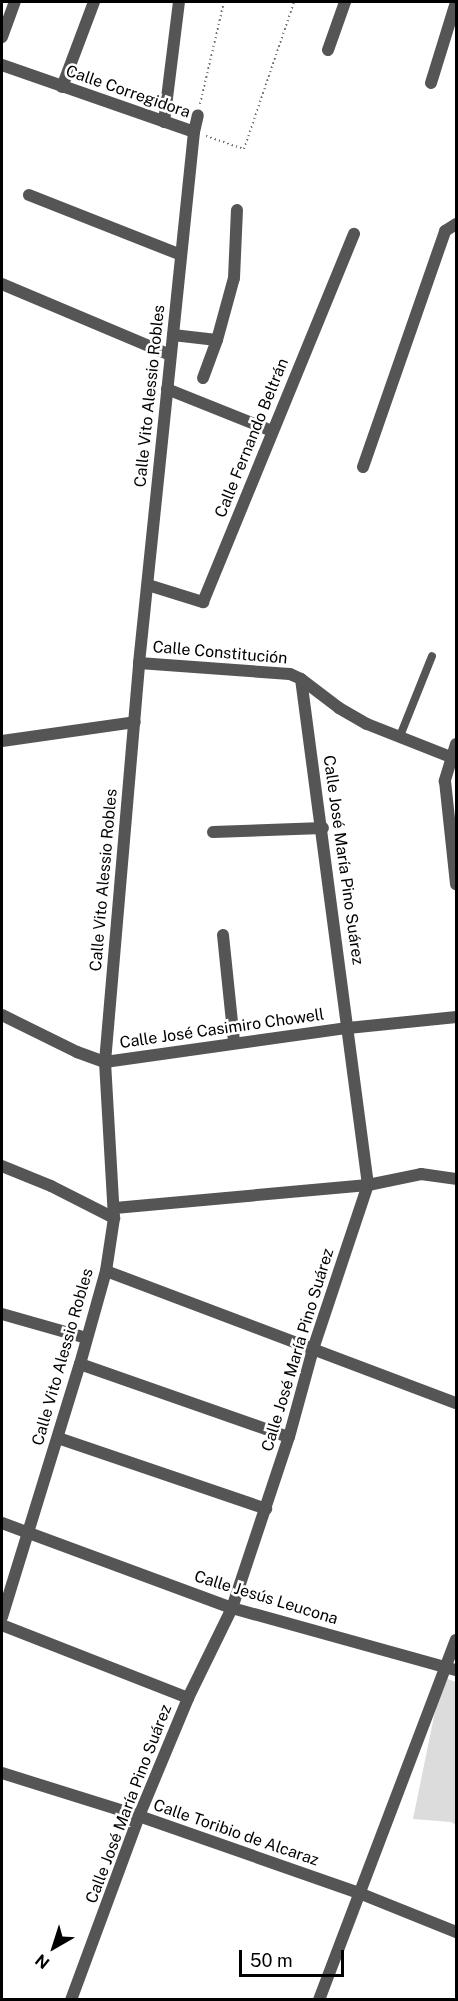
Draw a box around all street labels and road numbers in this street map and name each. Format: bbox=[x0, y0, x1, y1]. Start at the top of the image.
street label: Calle Corregidora bbox=[63, 62, 193, 122]
street label: Calle Vito Alessio Robles bbox=[131, 303, 169, 489]
street label: Calle Fernando Beltrán bbox=[211, 355, 293, 521]
street label: Calle Constitución bbox=[152, 638, 288, 668]
street label: Calle José María Pino Suárez bbox=[319, 754, 367, 966]
street label: Calle Vito Alessio Robles bbox=[86, 788, 122, 972]
street label: Calle José Casimiro Chowell bbox=[118, 1005, 326, 1053]
street label: Calle José María Pino Suárez bbox=[258, 1246, 338, 1454]
street label: Calle Vito Alessio Robles bbox=[28, 1266, 98, 1448]
street label: Calle Jesús Leucona bbox=[192, 1567, 340, 1629]
street label: Calle José María Pino Suárez bbox=[82, 1702, 176, 1906]
street label: Calle Toribio de Alcaraz bbox=[151, 1796, 321, 1870]

